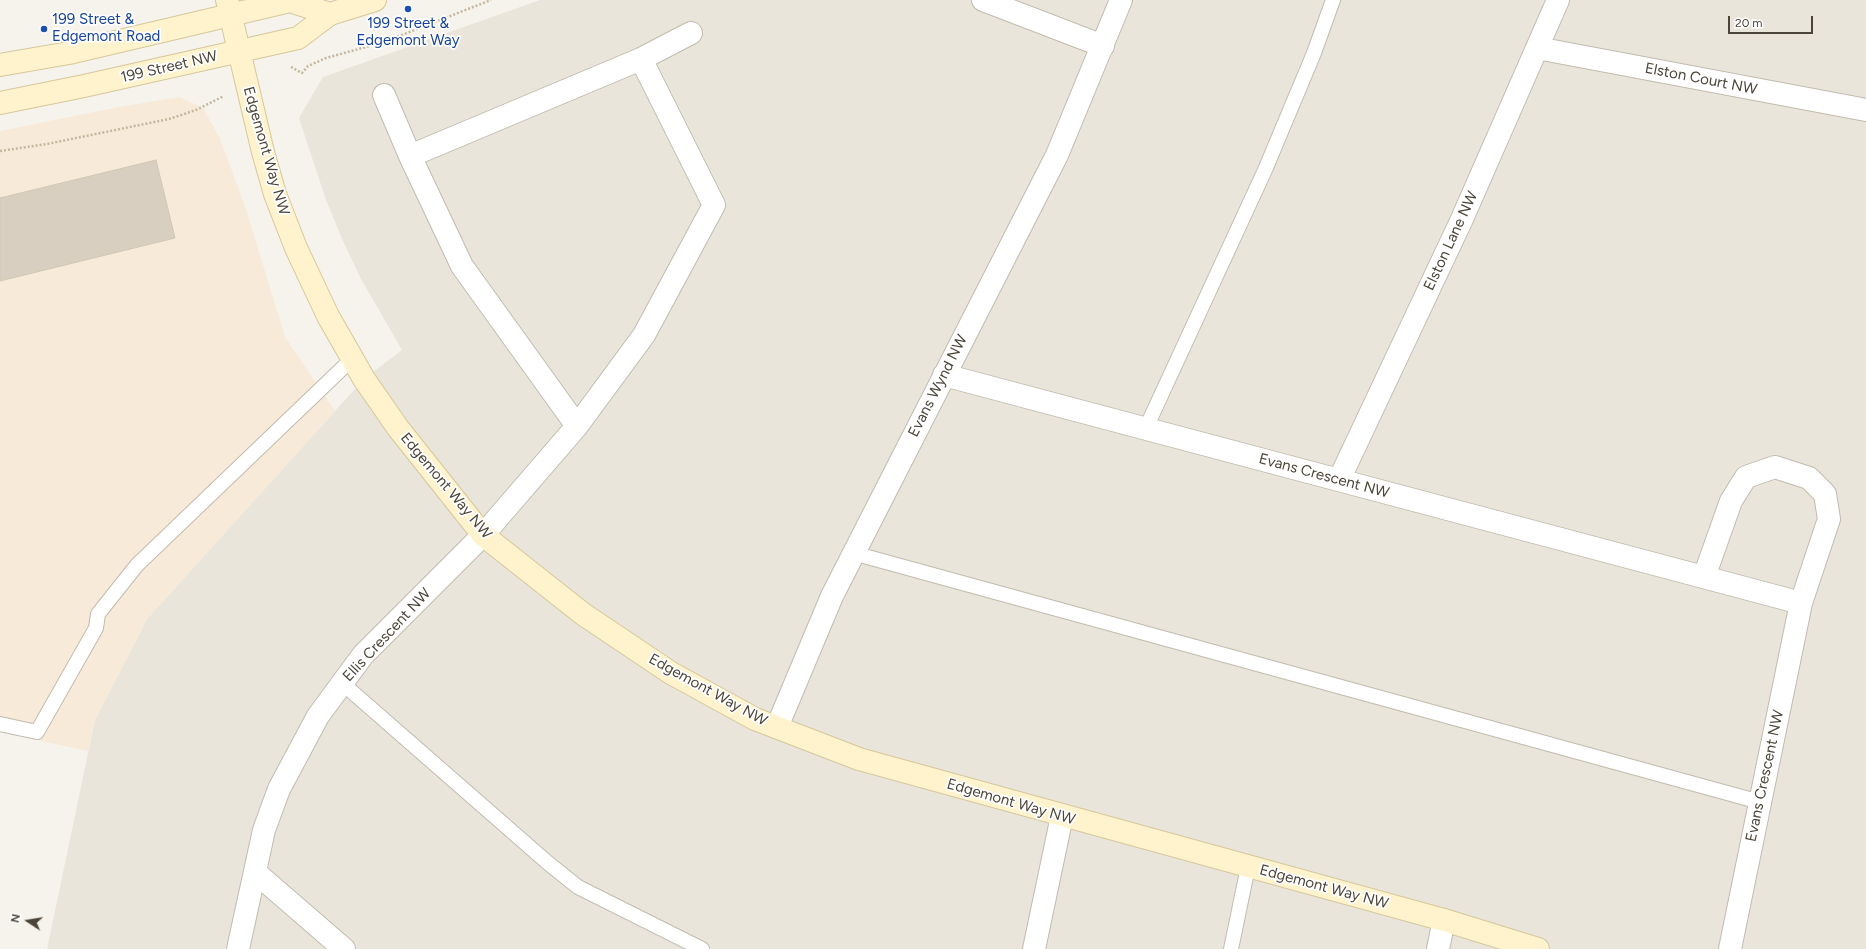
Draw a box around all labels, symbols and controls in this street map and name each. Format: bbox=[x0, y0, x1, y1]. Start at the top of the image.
marker: 199 Street & Edgemont Way bbox=[403, 4, 413, 14]
scale bar bbox=[1730, 8, 1815, 34]
place label: 199 Street & Edgemont Road bbox=[52, 11, 160, 46]
place label: 199 Street & Edgemont Way bbox=[356, 15, 460, 50]
text: 20 m bbox=[1735, 16, 1763, 30]
marker: 199 Street & Edgemont Road bbox=[39, 24, 49, 34]
street label: 199 Street NW bbox=[119, 47, 219, 87]
street label: Elston Court NW bbox=[1643, 59, 1759, 99]
street label: Edgemont Way NW bbox=[239, 85, 293, 217]
street label: Elston Lane NW bbox=[1420, 189, 1482, 293]
street label: Evans Wynd NW bbox=[904, 332, 972, 440]
street label: Edgemont Way NW bbox=[396, 429, 496, 543]
street label: Evans Crescent NW bbox=[1257, 450, 1391, 502]
street label: Ellis Crescent NW bbox=[339, 585, 435, 685]
street label: Edgemont Way NW bbox=[646, 650, 770, 730]
street label: Evans Crescent NW bbox=[1742, 708, 1788, 844]
street label: Edgemont Way NW bbox=[945, 775, 1077, 829]
street label: Edgemont Way NW bbox=[1258, 861, 1390, 913]
north arrow bbox=[8, 901, 48, 941]
text: N bbox=[9, 913, 23, 924]

